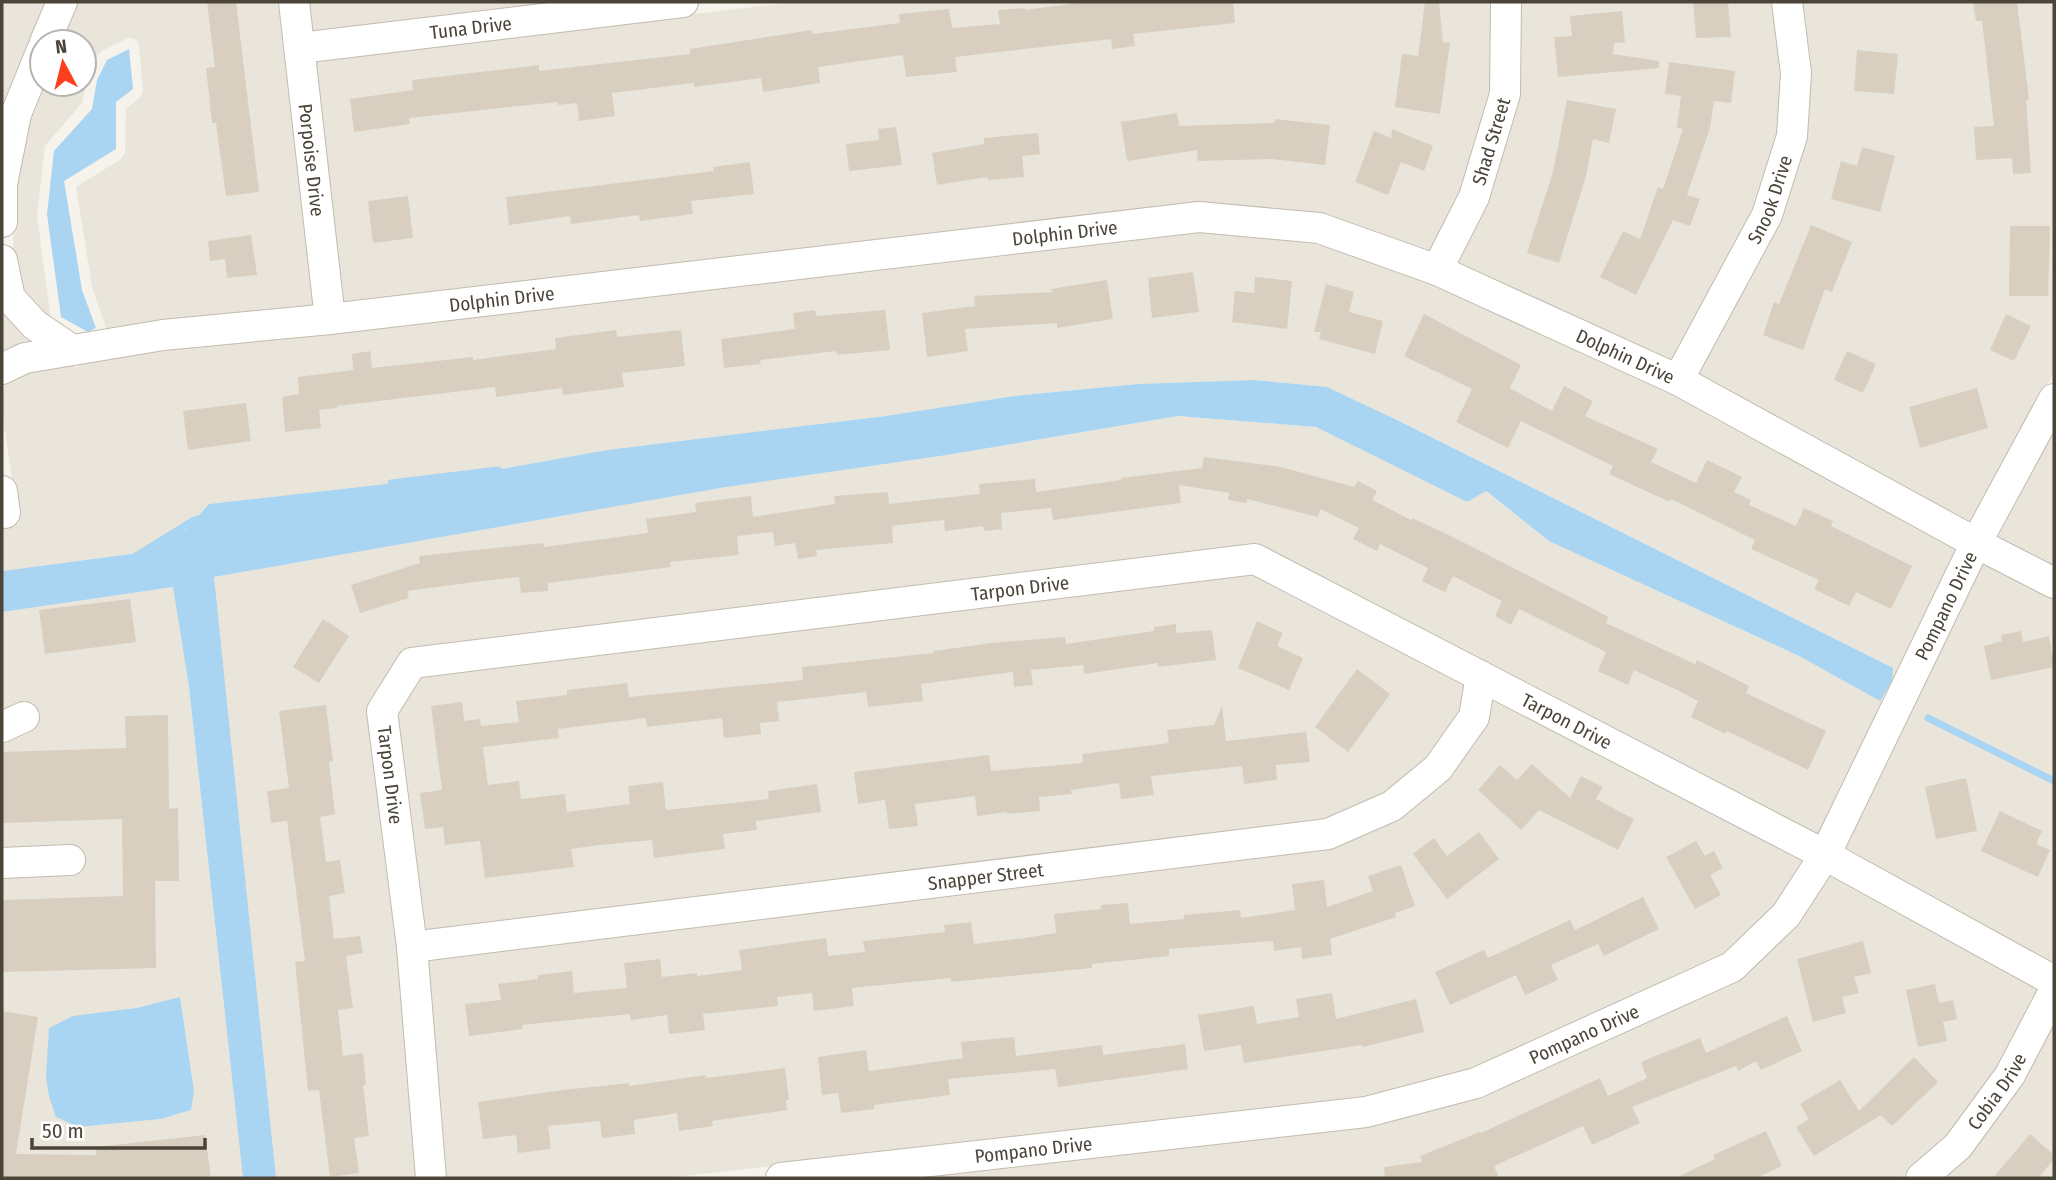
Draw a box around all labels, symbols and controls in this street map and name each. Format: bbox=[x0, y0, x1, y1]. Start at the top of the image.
street label: Tuna Drive bbox=[429, 11, 513, 44]
north arrow bbox=[28, 28, 98, 98]
text: N bbox=[54, 35, 68, 59]
street label: Shad Street bbox=[1467, 94, 1515, 188]
street label: Porpoise Drive bbox=[294, 102, 330, 218]
street label: Snook Drive bbox=[1742, 152, 1797, 248]
street label: Dolphin Drive bbox=[1011, 215, 1119, 250]
street label: Dolphin Drive bbox=[448, 281, 556, 316]
street label: Dolphin Drive bbox=[1573, 324, 1678, 388]
street label: Pompano Drive bbox=[1910, 548, 1982, 664]
street label: Tarpon Drive bbox=[970, 571, 1070, 605]
street label: Tarpon Drive bbox=[1518, 688, 1616, 754]
street label: Tarpon Drive bbox=[373, 725, 407, 825]
street label: Snapper Street bbox=[927, 858, 1046, 895]
street label: Pompano Drive bbox=[1525, 999, 1642, 1069]
street label: Cobia Drive bbox=[1962, 1049, 2031, 1134]
scale bar bbox=[32, 1106, 205, 1150]
text: 50 m bbox=[42, 1118, 84, 1144]
street label: Pompano Drive bbox=[973, 1131, 1093, 1168]

